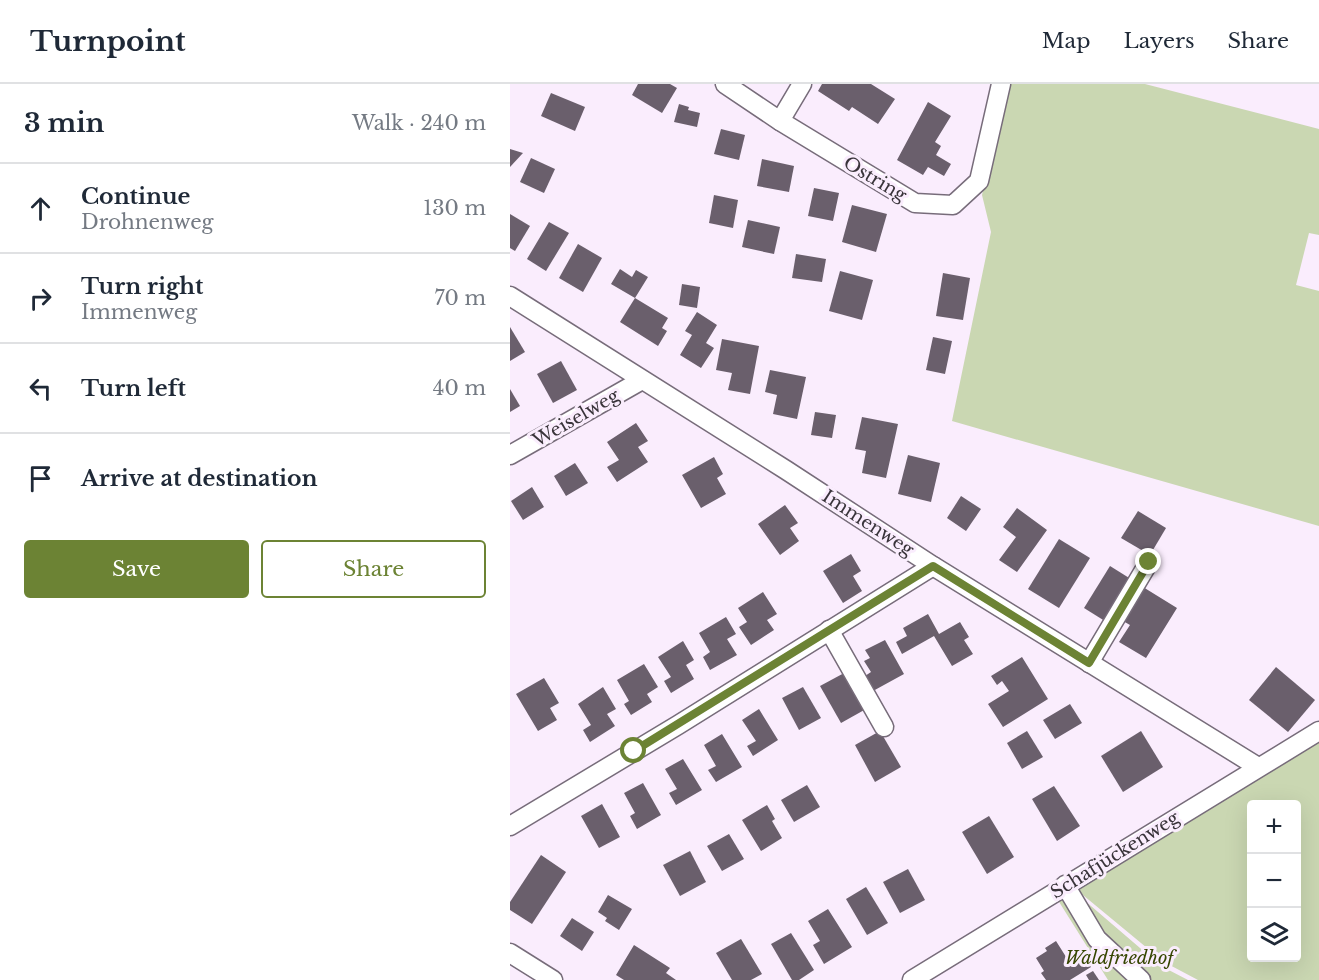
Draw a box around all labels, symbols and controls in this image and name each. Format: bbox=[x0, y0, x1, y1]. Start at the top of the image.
text: Turnpoint bbox=[30, 24, 186, 59]
text: Map bbox=[1042, 28, 1091, 54]
text: Layers bbox=[1124, 28, 1195, 54]
text: Share bbox=[1228, 28, 1289, 54]
text: 3 min bbox=[24, 107, 105, 139]
text: Walk · 240 m bbox=[352, 111, 486, 135]
street label: Ostring bbox=[839, 152, 911, 207]
text: Continue bbox=[81, 183, 190, 210]
icon: ahead bbox=[24, 192, 57, 225]
text: 130 m bbox=[423, 196, 486, 220]
text: Drohnenweg bbox=[81, 210, 214, 234]
text: Turn right bbox=[81, 273, 203, 300]
icon: right bbox=[24, 282, 57, 315]
text: 70 m bbox=[434, 286, 486, 310]
text: Immenweg bbox=[81, 300, 197, 324]
icon: left bbox=[24, 372, 57, 405]
text: Turn left bbox=[81, 375, 186, 402]
text: 40 m bbox=[433, 376, 486, 400]
street label: Weiselweg bbox=[528, 384, 624, 452]
icon: arrive bbox=[24, 462, 57, 495]
text: Arrive at destination bbox=[81, 465, 318, 492]
street label: Immenweg bbox=[818, 485, 918, 561]
button: Save bbox=[24, 540, 249, 598]
button: Share bbox=[261, 540, 486, 598]
route end bbox=[1135, 548, 1161, 574]
route start bbox=[620, 737, 646, 763]
map controls bbox=[1247, 800, 1301, 962]
button: + bbox=[1247, 800, 1301, 854]
street label: Schafjückenweg bbox=[1047, 806, 1184, 903]
button: − bbox=[1247, 854, 1301, 908]
button: layers bbox=[1247, 908, 1301, 962]
park label: Waldfriedhof bbox=[1065, 947, 1177, 969]

